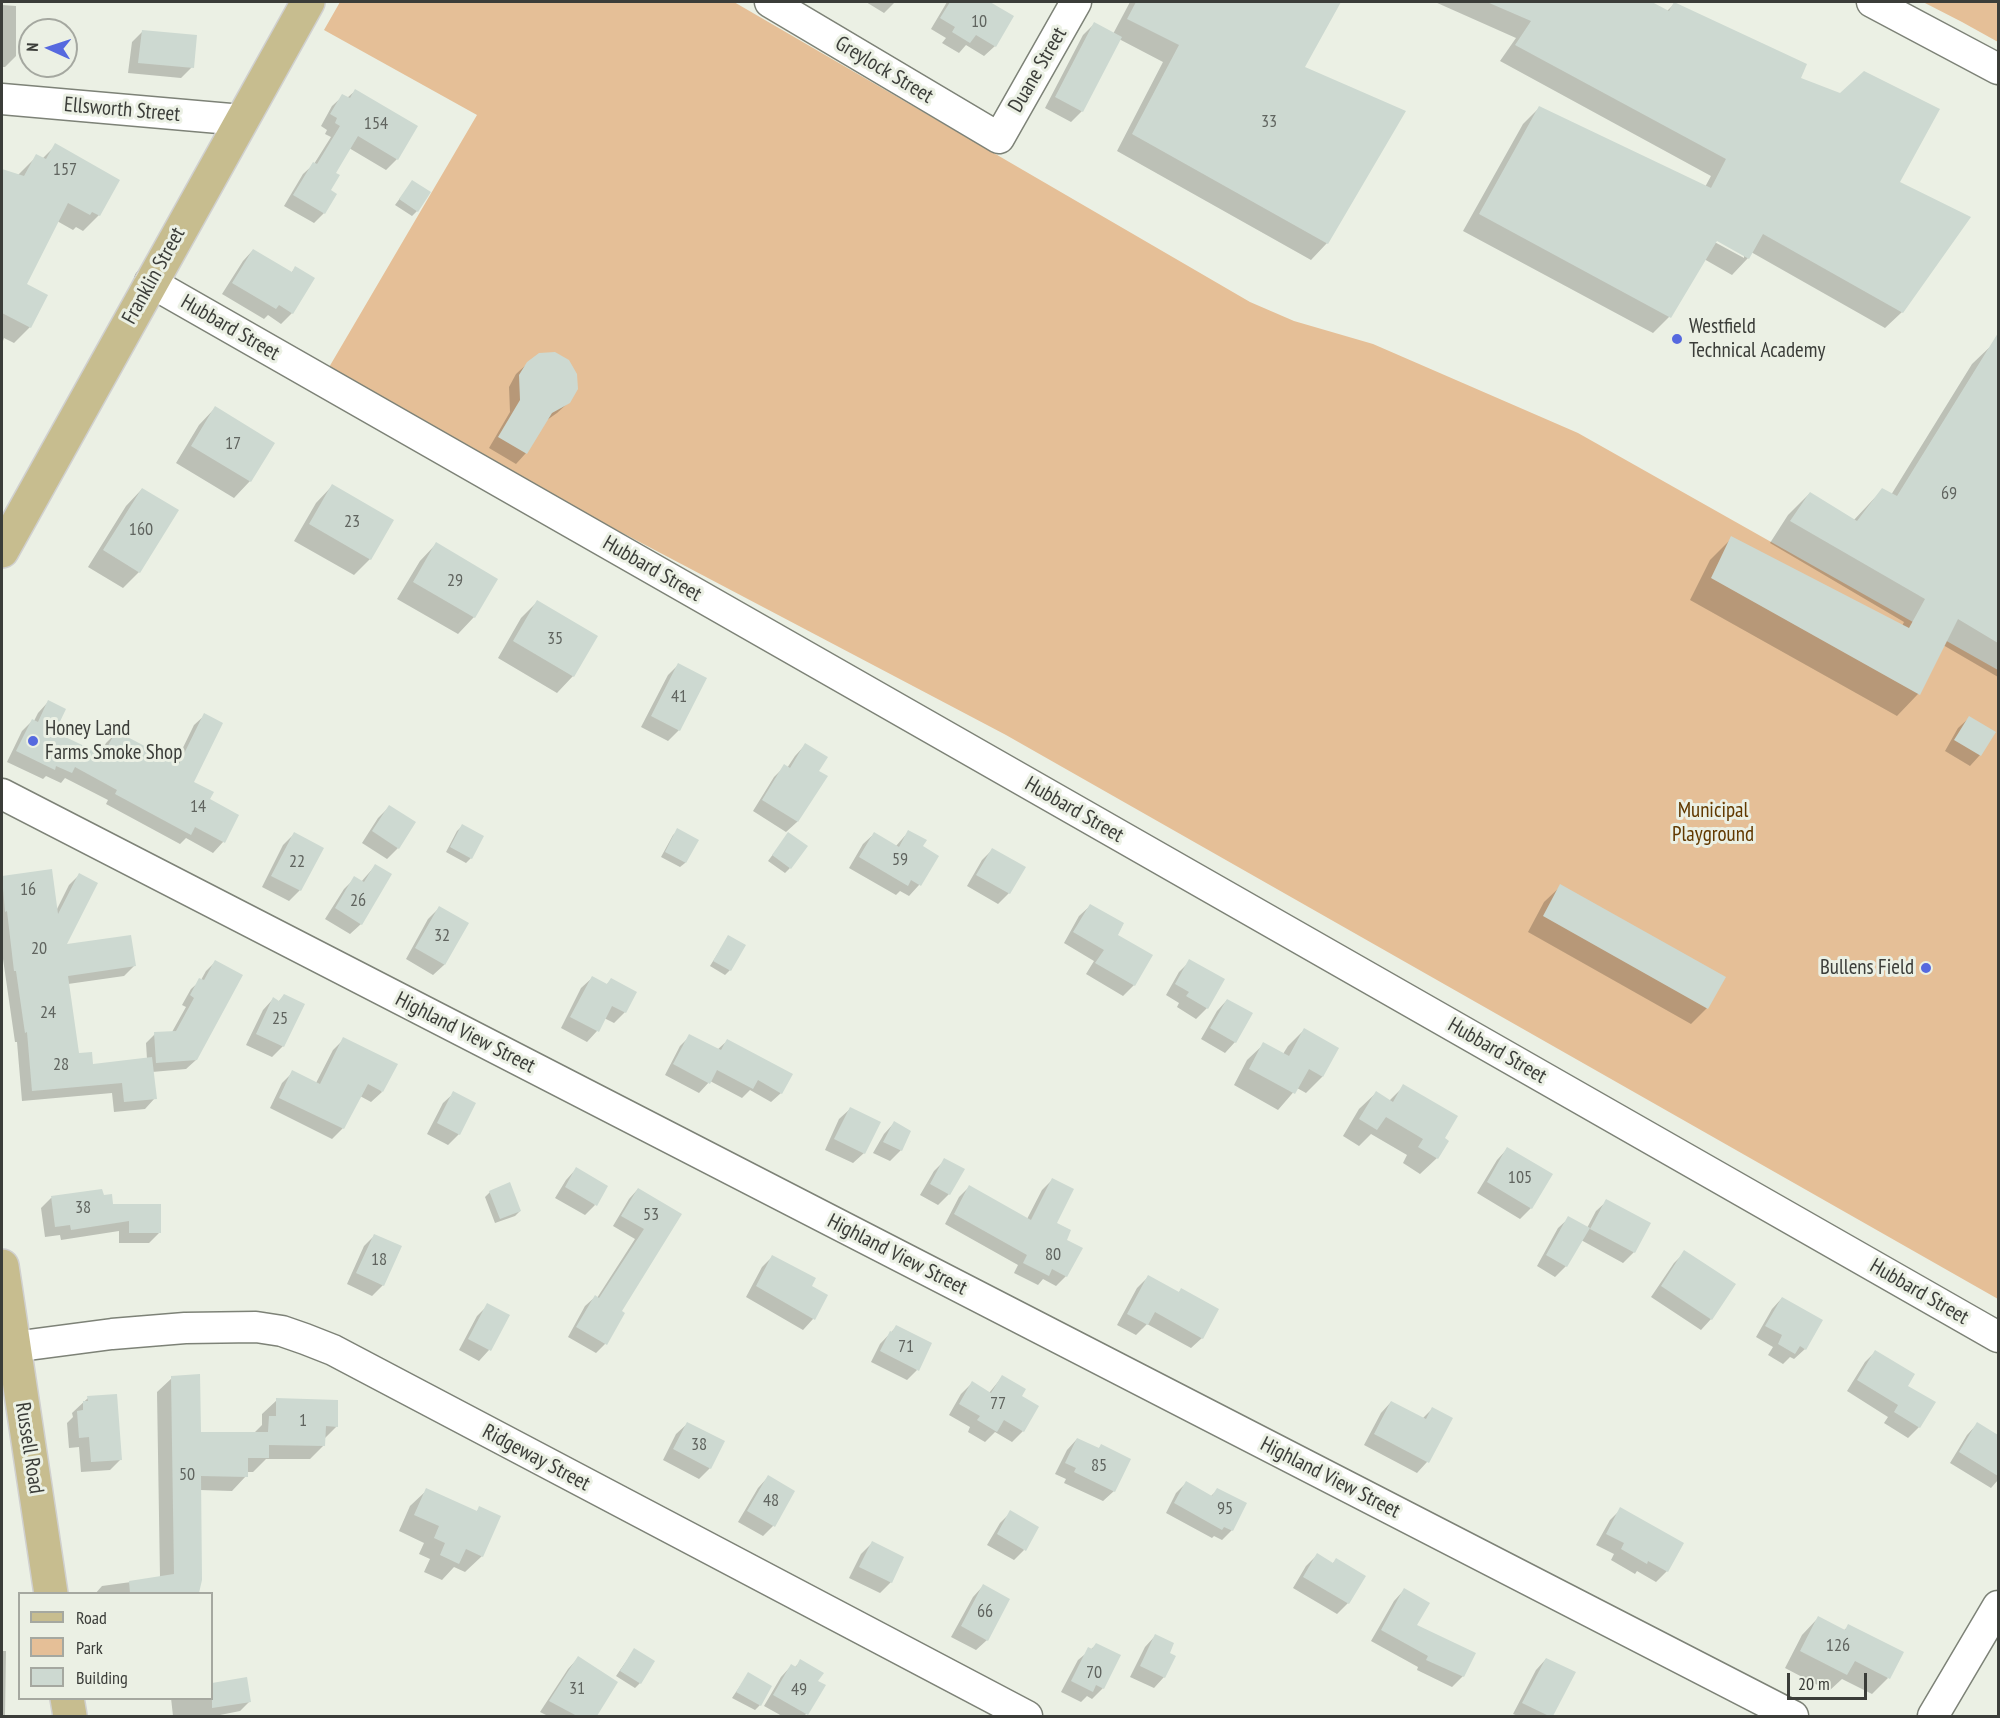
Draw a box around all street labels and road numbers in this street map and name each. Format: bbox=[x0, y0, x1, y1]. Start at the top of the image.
street label: Duane Street bbox=[1003, 23, 1073, 117]
street label: Greylock Street bbox=[830, 31, 938, 109]
street label: Ellsworth Street bbox=[63, 92, 181, 128]
street label: Franklin Street bbox=[117, 223, 191, 329]
street label: Hubbard Street bbox=[176, 290, 284, 366]
street label: Hubbard Street bbox=[598, 531, 706, 607]
street label: Hubbard Street bbox=[1020, 772, 1128, 848]
street label: Highland View Street bbox=[391, 987, 539, 1079]
street label: Hubbard Street bbox=[1443, 1013, 1551, 1089]
street label: Highland View Street bbox=[823, 1209, 971, 1301]
street label: Hubbard Street bbox=[1865, 1254, 1973, 1330]
street label: Russell Road bbox=[9, 1401, 49, 1495]
street label: Ridgeway Street bbox=[478, 1419, 594, 1497]
street label: Highland View Street bbox=[1256, 1432, 1404, 1524]

